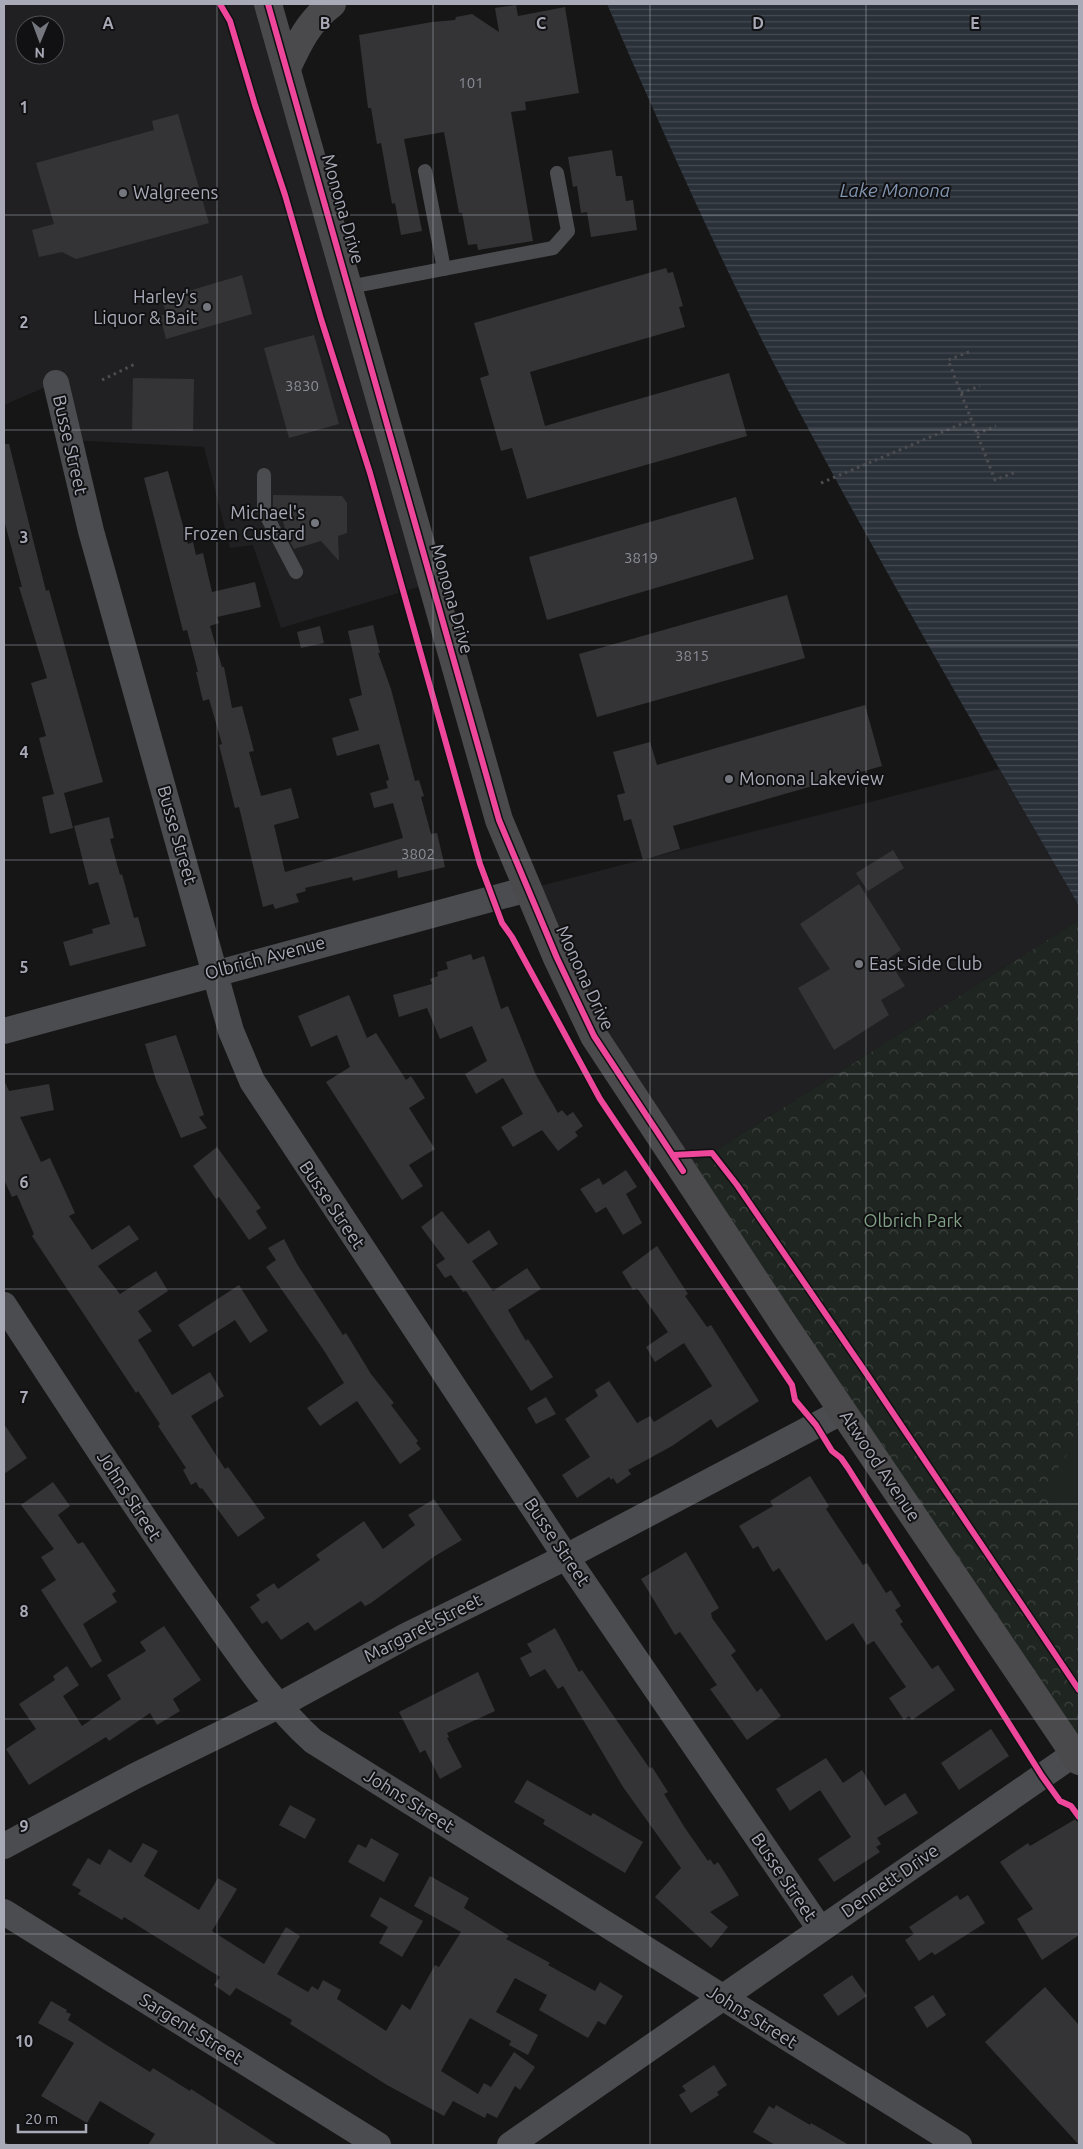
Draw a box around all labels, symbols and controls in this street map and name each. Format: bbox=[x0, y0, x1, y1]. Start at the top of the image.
text: A bbox=[102, 14, 114, 32]
text: B bbox=[320, 14, 330, 32]
text: C bbox=[536, 14, 546, 32]
text: D bbox=[752, 14, 764, 32]
text: E bbox=[970, 14, 980, 32]
north arrow bbox=[15, 15, 65, 65]
text: N bbox=[34, 45, 45, 61]
house number: 101 bbox=[458, 74, 484, 91]
text: 1 bbox=[19, 98, 29, 116]
street label: Monona Drive bbox=[319, 152, 369, 266]
water label: Lake Monona bbox=[840, 179, 950, 201]
place label: Walgreens bbox=[133, 182, 219, 202]
marker: Walgreens bbox=[117, 187, 129, 199]
place label: Harley's Liquor & Bait bbox=[93, 286, 197, 327]
marker: Harley's Liquor & Bait bbox=[201, 301, 213, 313]
text: 2 bbox=[19, 313, 29, 331]
house number: 3830 bbox=[285, 377, 319, 394]
street label: Busse Street bbox=[50, 393, 92, 497]
place label: Michael's Frozen Custard bbox=[184, 502, 305, 543]
marker: Michael's Frozen Custard bbox=[309, 517, 321, 529]
text: 3 bbox=[19, 528, 29, 546]
street label: Monona Drive bbox=[428, 542, 478, 656]
house number: 3819 bbox=[624, 549, 658, 566]
house number: 3815 bbox=[675, 647, 709, 664]
text: 4 bbox=[19, 743, 29, 761]
place label: Monona Lakeview bbox=[739, 768, 884, 788]
marker: Monona Lakeview bbox=[723, 773, 735, 785]
street label: Busse Street bbox=[154, 783, 202, 886]
house number: 3802 bbox=[401, 845, 435, 862]
street label: Monona Drive bbox=[553, 922, 619, 1033]
street label: Olbrich Avenue bbox=[202, 931, 327, 983]
place label: East Side Club bbox=[869, 953, 982, 973]
text: 5 bbox=[19, 958, 29, 976]
marker: East Side Club bbox=[853, 958, 865, 970]
street label: Busse Street bbox=[296, 1157, 370, 1252]
text: 6 bbox=[19, 1173, 29, 1191]
park label: Olbrich Park bbox=[864, 1210, 962, 1230]
text: 7 bbox=[19, 1388, 29, 1406]
street label: Atwood Avenue bbox=[836, 1406, 925, 1525]
street label: Johns Street bbox=[94, 1447, 166, 1544]
street label: Busse Street bbox=[521, 1494, 595, 1589]
street label: Margaret Street bbox=[360, 1589, 485, 1665]
text: 8 bbox=[19, 1602, 29, 1620]
street label: Johns Street bbox=[361, 1765, 458, 1836]
text: 9 bbox=[19, 1817, 29, 1835]
street label: Busse Street bbox=[748, 1829, 822, 1924]
street label: Dennett Drive bbox=[837, 1839, 942, 1921]
street label: Johns Street bbox=[704, 1981, 801, 2052]
street label: Sargent Street bbox=[136, 1989, 247, 2068]
text: 10 bbox=[15, 2032, 33, 2050]
scale bar bbox=[18, 2102, 85, 2134]
text: 20 m bbox=[25, 2110, 58, 2127]

